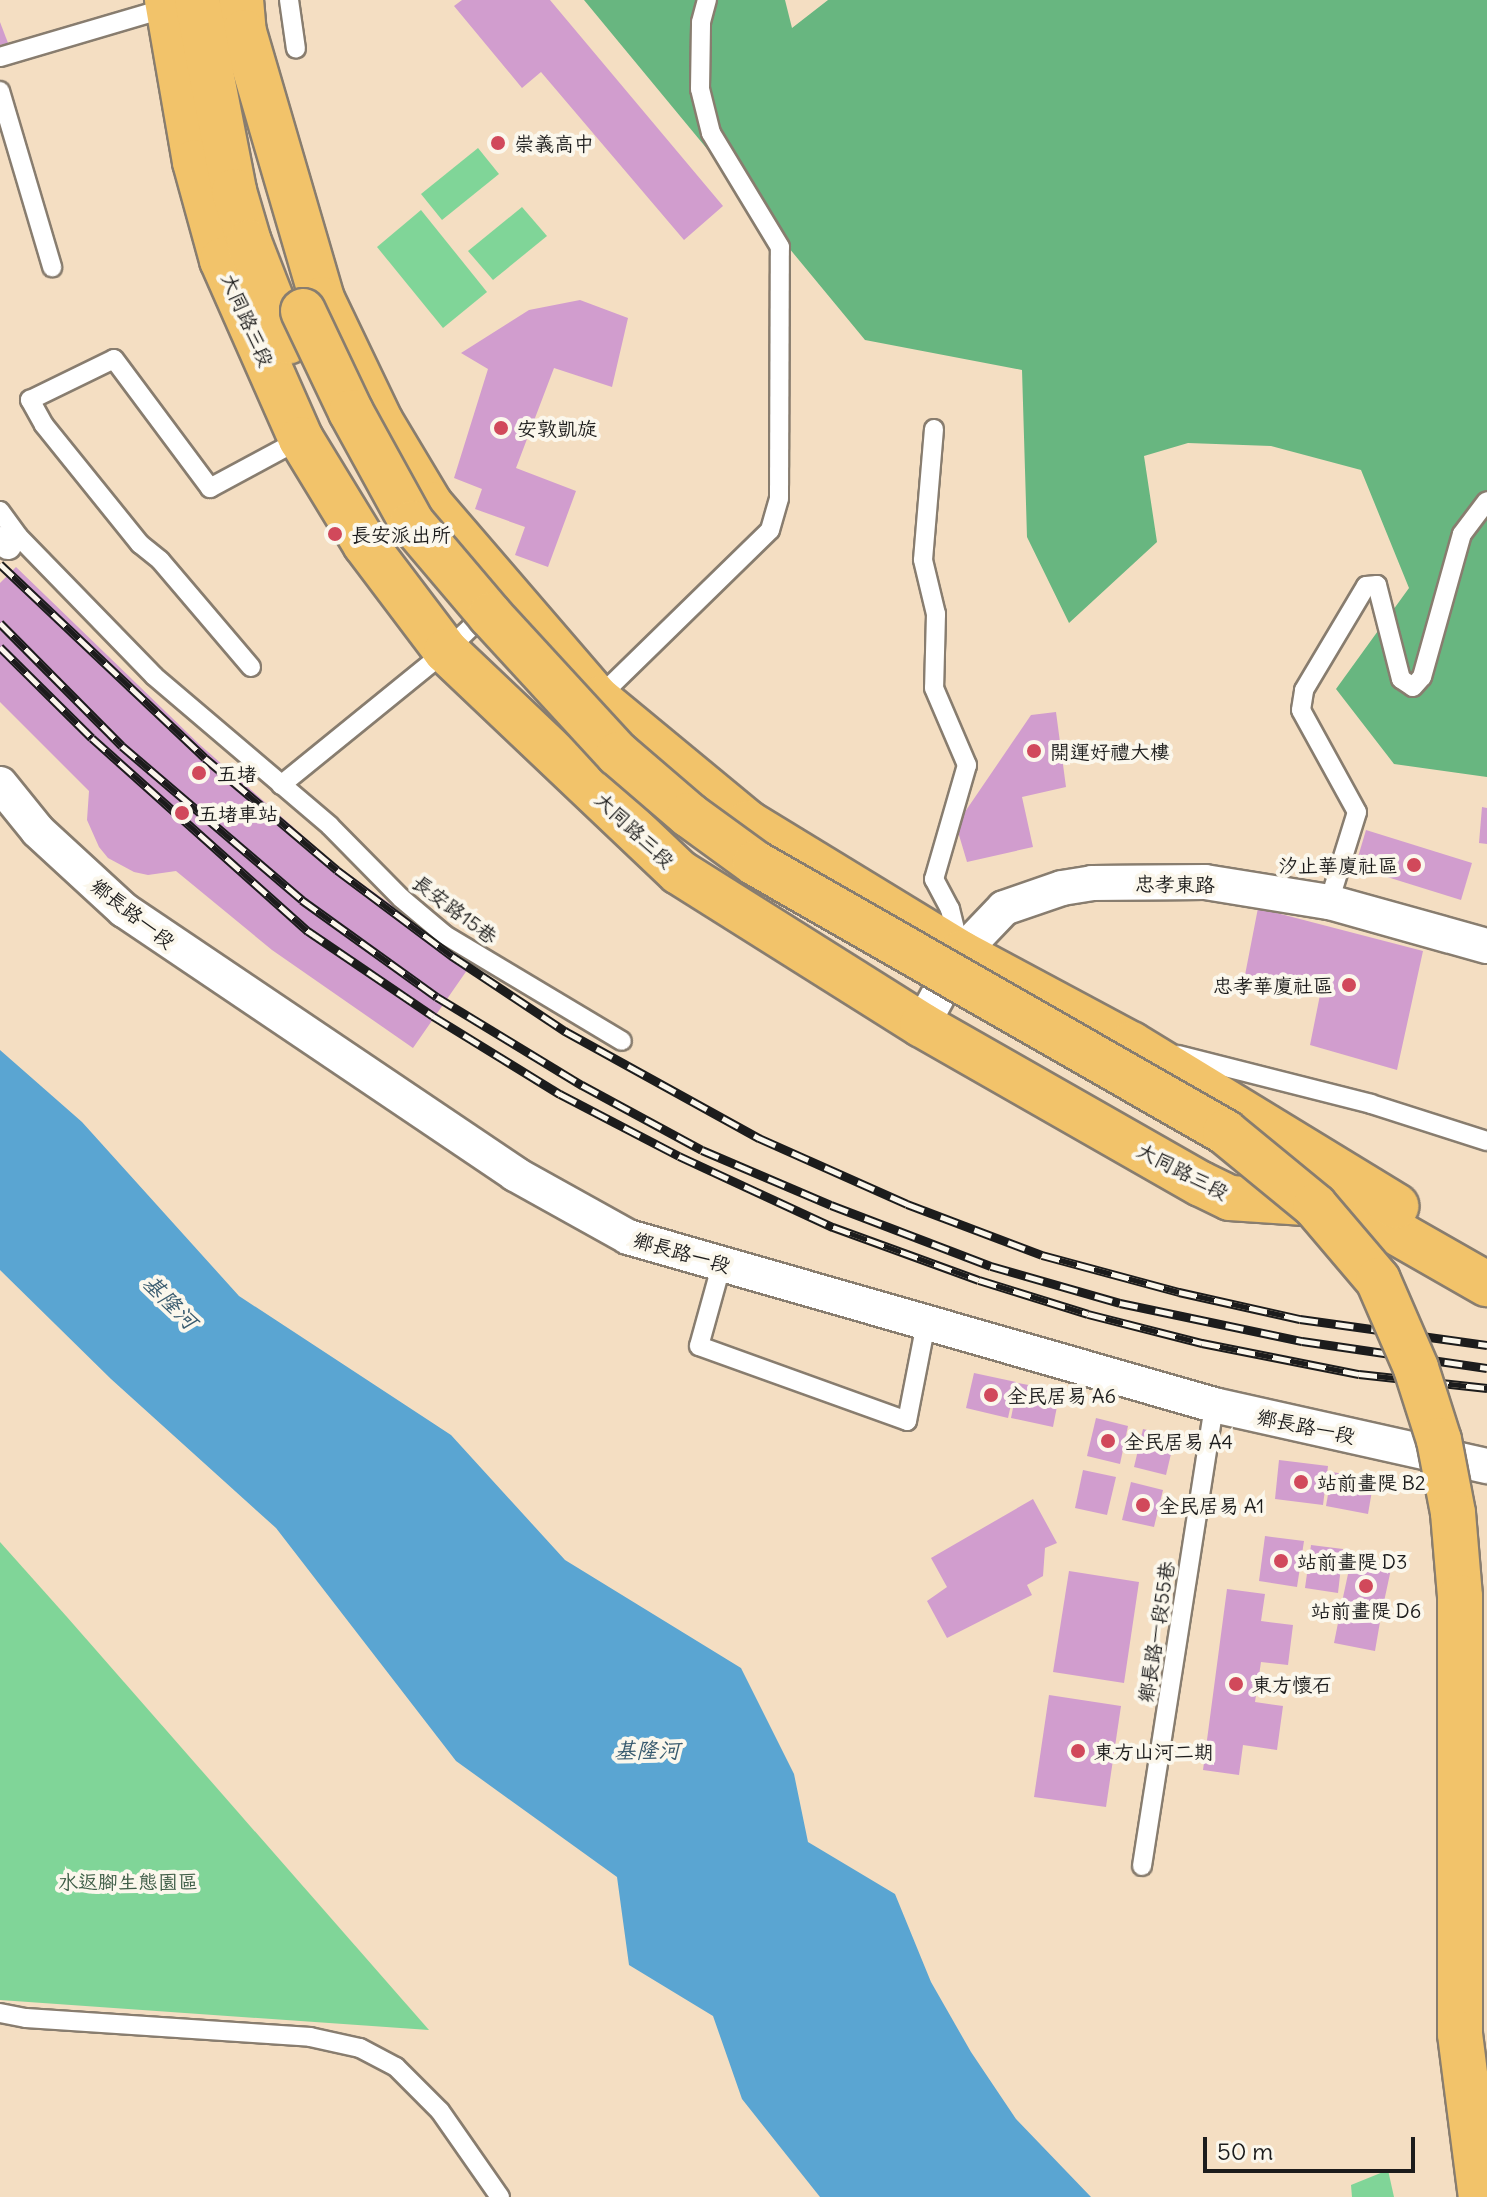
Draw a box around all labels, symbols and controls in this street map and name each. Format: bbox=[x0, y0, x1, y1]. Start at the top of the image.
place label: 崇義高中 bbox=[514, 131, 594, 155]
marker: 崇義高中 bbox=[489, 134, 507, 152]
street label: 大同路三段 bbox=[217, 269, 279, 371]
place label: 安敦凱旋 bbox=[517, 416, 597, 440]
marker: 安敦凱旋 bbox=[492, 419, 510, 437]
place label: 長安派出所 bbox=[351, 522, 451, 546]
marker: 長安派出所 bbox=[326, 525, 344, 543]
place label: 開運好禮大樓 bbox=[1050, 739, 1170, 763]
marker: 開運好禮大樓 bbox=[1025, 742, 1043, 760]
place label: 五堵 bbox=[217, 761, 257, 785]
marker: 五堵 bbox=[188, 762, 210, 784]
street label: 大同路三段 bbox=[590, 787, 680, 873]
place label: 五堵車站 bbox=[198, 801, 278, 825]
marker: 五堵車站 bbox=[173, 804, 191, 822]
place label: 汐止華廈社區 bbox=[1278, 853, 1398, 877]
marker: 汐止華廈社區 bbox=[1405, 856, 1423, 874]
street label: 長安路15巷 bbox=[408, 869, 502, 949]
street label: 忠孝東路 bbox=[1135, 871, 1215, 897]
street label: 鄉長路一段 bbox=[86, 873, 180, 953]
place label: 忠孝華廈社區 bbox=[1213, 973, 1333, 997]
marker: 忠孝華廈社區 bbox=[1340, 976, 1358, 994]
street label: 大同路三段 bbox=[1133, 1138, 1233, 1204]
street label: 鄉長路一段 bbox=[631, 1227, 733, 1277]
water label: 基隆河 bbox=[137, 1269, 203, 1335]
place label: 全民居易 A6 bbox=[1007, 1383, 1116, 1407]
marker: 全民居易 A6 bbox=[982, 1386, 1000, 1404]
street label: 鄉長路一段 bbox=[1255, 1404, 1357, 1448]
place label: 全民居易 A4 bbox=[1124, 1429, 1233, 1453]
marker: 全民居易 A4 bbox=[1099, 1432, 1117, 1450]
place label: 站前畫隄 B2 bbox=[1317, 1470, 1426, 1494]
marker: 站前畫隄 B2 bbox=[1292, 1473, 1310, 1491]
place label: 全民居易 A1 bbox=[1159, 1493, 1264, 1517]
marker: 全民居易 A1 bbox=[1134, 1496, 1152, 1514]
place label: 站前畫隄 D3 bbox=[1297, 1549, 1407, 1573]
marker: 站前畫隄 D3 bbox=[1272, 1552, 1290, 1570]
street label: 鄉長路一段55巷 bbox=[1133, 1560, 1179, 1704]
marker: 站前畫隄 D6 bbox=[1357, 1577, 1375, 1595]
place label: 站前畫隄 D6 bbox=[1311, 1598, 1421, 1622]
place label: 東方懷石 bbox=[1252, 1672, 1332, 1696]
marker: 東方懷石 bbox=[1227, 1675, 1245, 1693]
water label: 基隆河 bbox=[614, 1738, 680, 1764]
place label: 東方山河二期 bbox=[1094, 1739, 1214, 1763]
marker: 東方山河二期 bbox=[1069, 1742, 1087, 1760]
park label: 水返腳生態園區 bbox=[58, 1869, 198, 1893]
scale bar bbox=[1207, 2121, 1419, 2171]
text: 50 m bbox=[1217, 2136, 1273, 2166]

